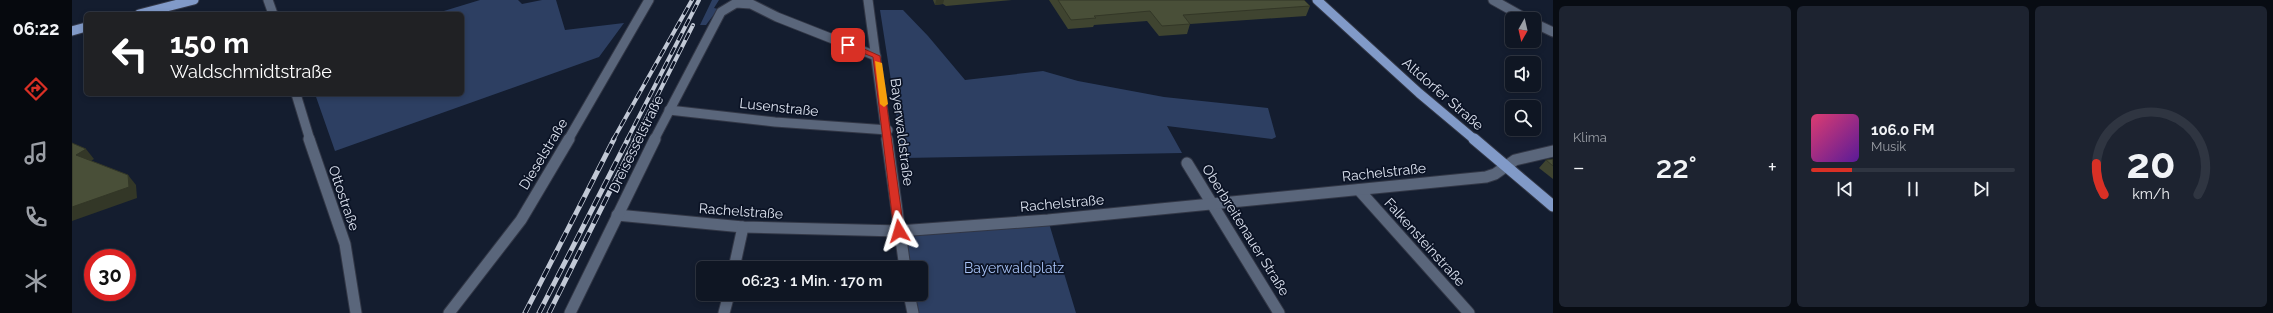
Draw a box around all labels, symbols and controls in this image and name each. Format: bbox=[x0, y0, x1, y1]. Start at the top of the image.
north arrow bbox=[1505, 12, 1541, 48]
map controls bbox=[1505, 12, 1541, 136]
text: 06:22 bbox=[13, 18, 59, 39]
text: 150 m bbox=[170, 27, 249, 60]
icon: left bbox=[104, 28, 156, 80]
pin bbox=[831, 28, 865, 62]
icon: arrive bbox=[837, 34, 859, 56]
street label: Altdorfer Straße bbox=[1399, 54, 1487, 134]
button: sound bbox=[1505, 56, 1541, 92]
text: Waldschmidtstraße bbox=[170, 61, 332, 82]
icon: directions bbox=[22, 75, 50, 103]
street label: Bayerwaldstraße bbox=[887, 77, 917, 187]
street label: Dreisesselstraße bbox=[605, 93, 667, 195]
street label: Lusenstraße bbox=[739, 95, 819, 119]
button: search bbox=[1505, 100, 1541, 136]
street label: Dieselstraße bbox=[516, 116, 570, 192]
text: 106.0 FM bbox=[1871, 121, 1935, 139]
text: Klima bbox=[1573, 130, 1607, 145]
text: 20 bbox=[2127, 138, 2175, 187]
icon: music bbox=[22, 139, 50, 167]
text: Musik bbox=[1871, 139, 1906, 154]
text: 22° bbox=[1656, 150, 1697, 185]
text: − bbox=[1573, 154, 1585, 180]
text: + bbox=[1768, 154, 1777, 180]
street label: Rachelstraße bbox=[1341, 160, 1427, 184]
street label: Oberbreitenauer Straße bbox=[1199, 161, 1293, 299]
street label: Ottostraße bbox=[325, 163, 363, 233]
icon: previous bbox=[1834, 178, 1856, 200]
icon: pause bbox=[1902, 178, 1924, 200]
icon: next bbox=[1970, 178, 1992, 200]
text: km/h bbox=[2132, 185, 2170, 201]
street label: Rachelstraße bbox=[1019, 191, 1105, 215]
street label: Falkensteinstraße bbox=[1381, 195, 1469, 289]
street label: Rachelstraße bbox=[698, 200, 784, 222]
icon: phone bbox=[22, 203, 50, 231]
position arrow bbox=[878, 210, 920, 252]
speed limit sign: 30 bbox=[84, 249, 136, 301]
park label: Bayerwaldplatz bbox=[964, 260, 1064, 276]
icon: climate bbox=[22, 267, 50, 295]
text: 06:23 · 1 Min. · 170 m bbox=[741, 272, 883, 290]

